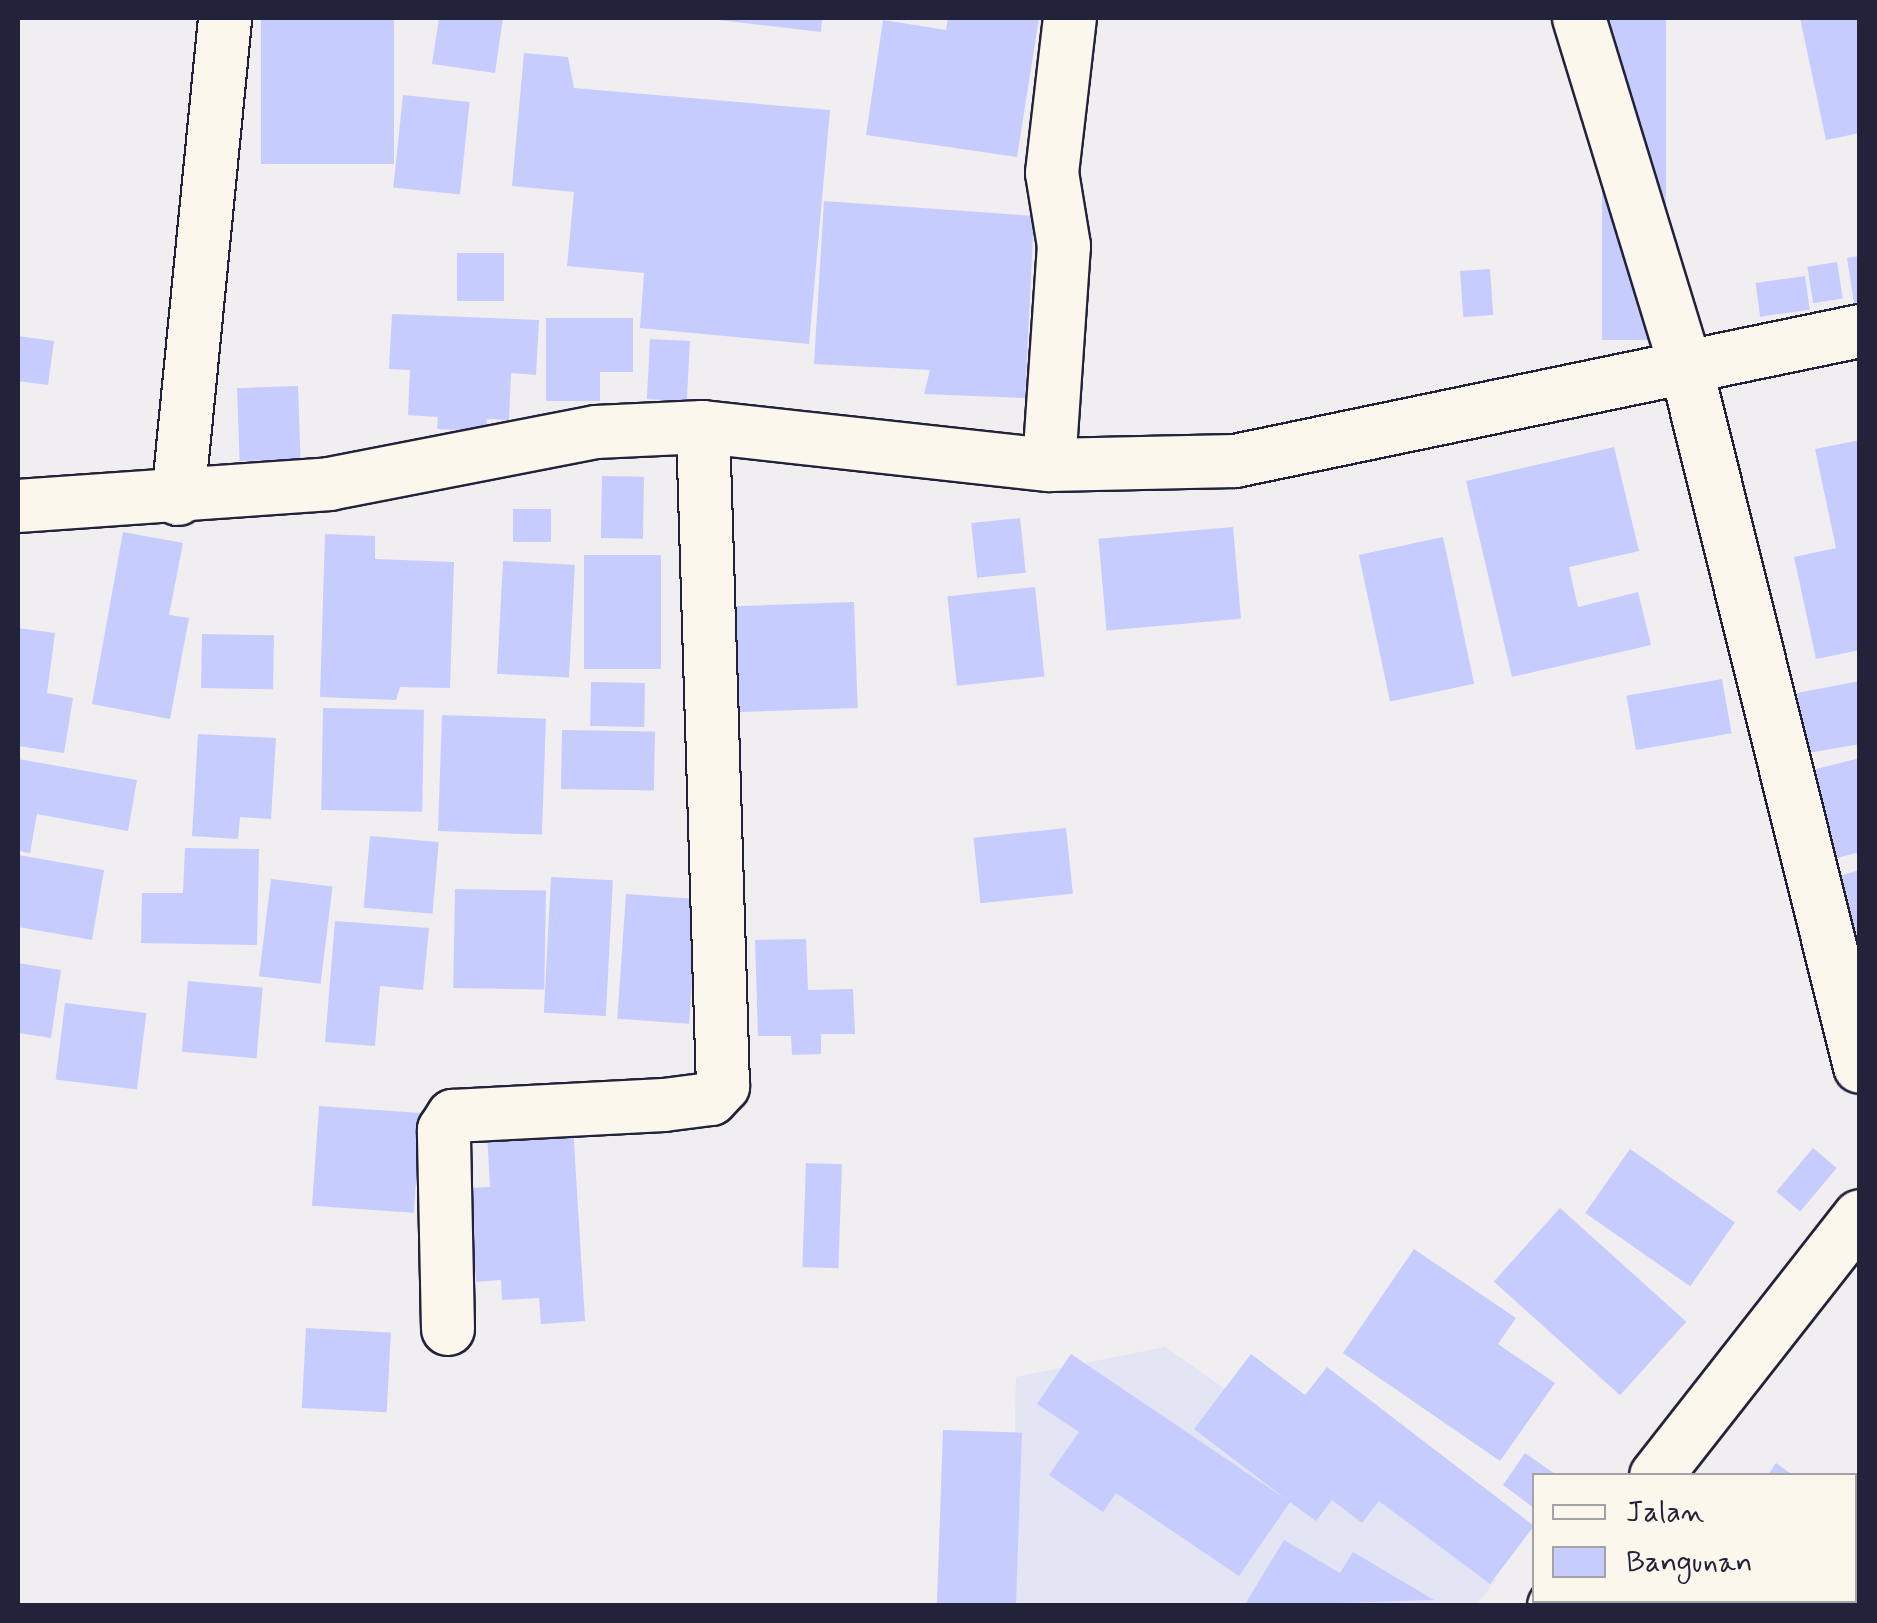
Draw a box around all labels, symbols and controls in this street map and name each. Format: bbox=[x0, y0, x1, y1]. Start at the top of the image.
legend bbox=[1532, 1473, 1857, 1603]
text: Jalan bbox=[1626, 1493, 1704, 1532]
text: Bangunan bbox=[1626, 1543, 1753, 1582]

